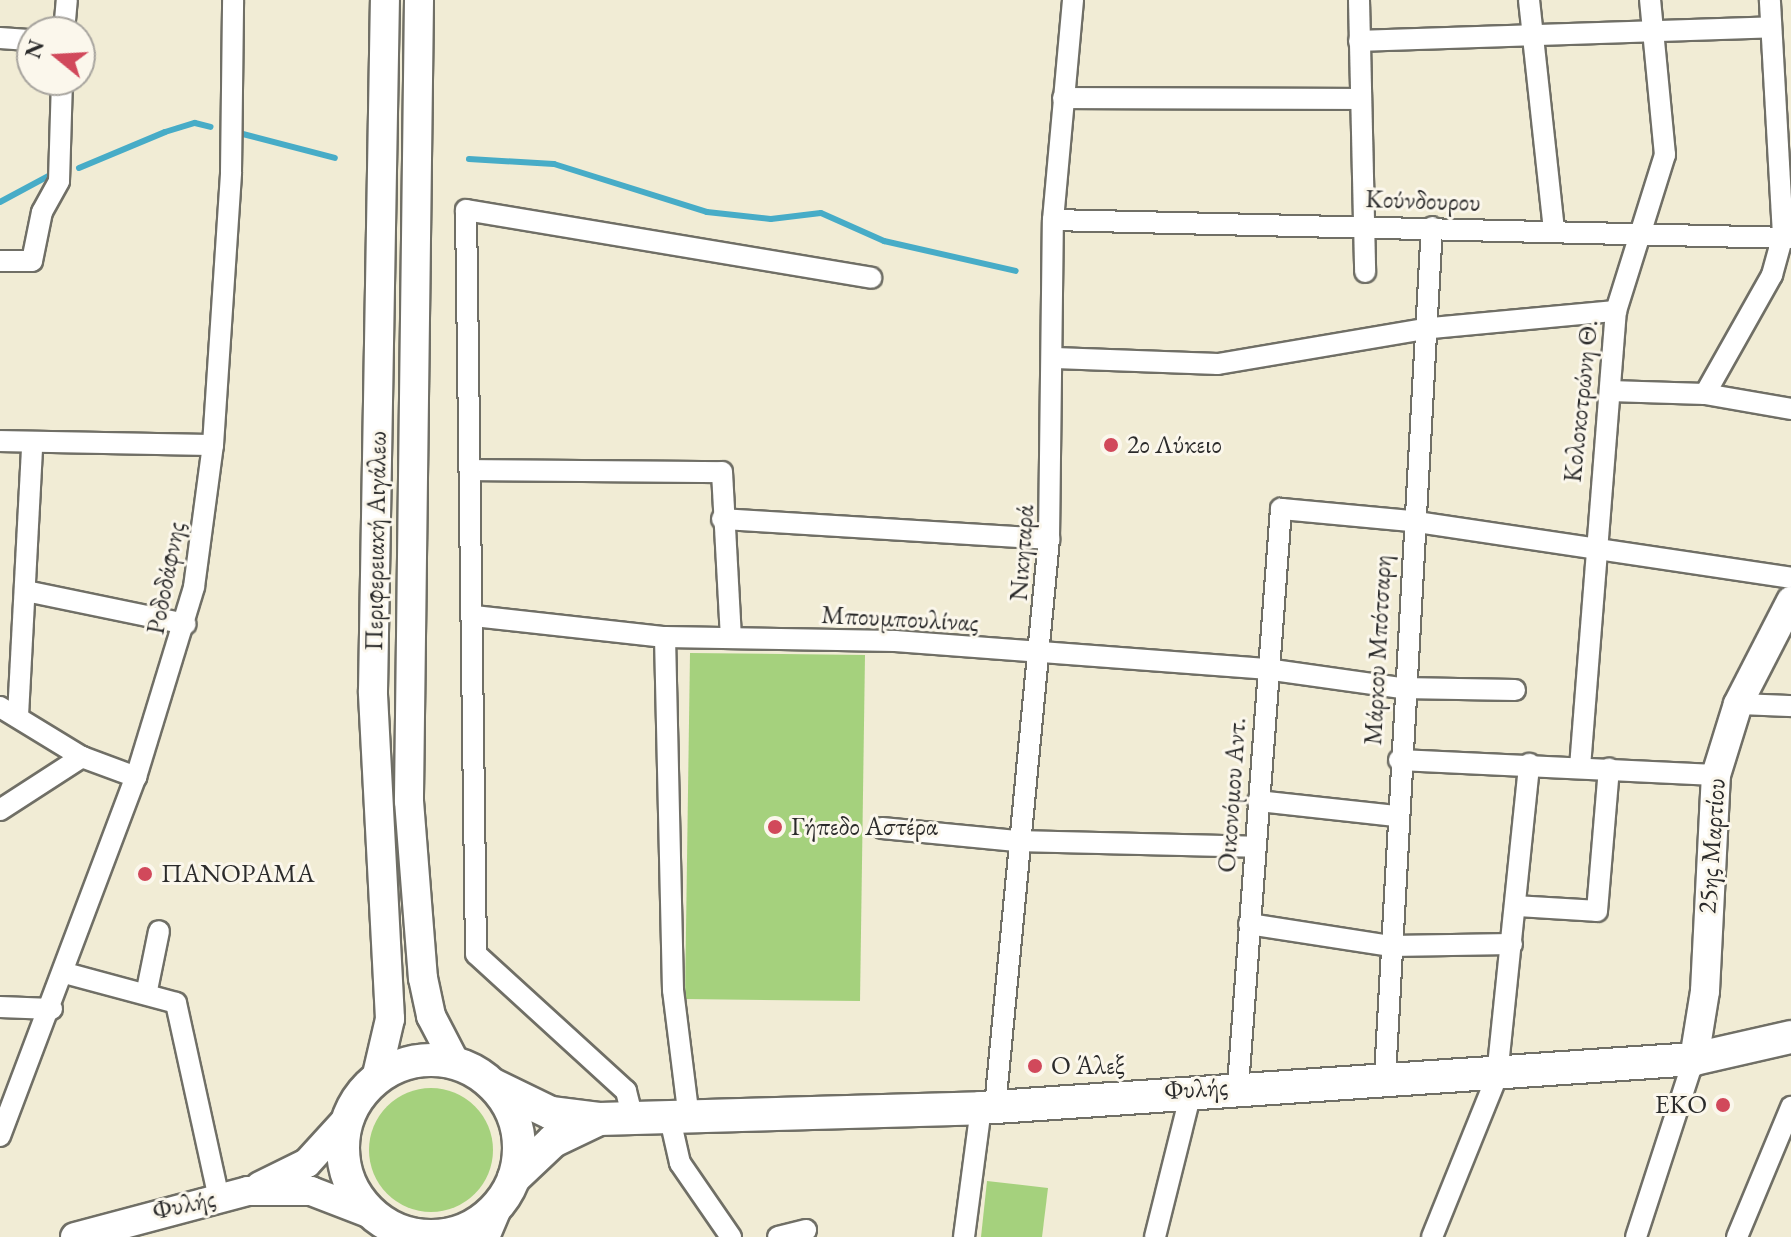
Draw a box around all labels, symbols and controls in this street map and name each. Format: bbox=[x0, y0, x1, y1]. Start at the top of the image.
north arrow bbox=[16, 16, 96, 96]
text: N bbox=[18, 36, 51, 62]
street label: Κούνδουρου bbox=[1365, 183, 1481, 219]
street label: Κολοκοτρώνη Θ. bbox=[1557, 318, 1605, 484]
place label: 2ο Λύκειο bbox=[1127, 429, 1222, 461]
street label: Περιφερειακή Αιγάλεω bbox=[358, 431, 394, 651]
marker: 2ο Λύκειο bbox=[1102, 436, 1120, 454]
street label: Νικηταρά bbox=[1003, 504, 1041, 602]
street label: Ροδοδάφνης bbox=[140, 519, 192, 637]
street label: Μάρκου Μπότσαρη bbox=[1357, 554, 1399, 746]
street label: Μπουμπουλίνας bbox=[821, 599, 979, 639]
street label: Οικονόμου Αντ. bbox=[1211, 716, 1253, 874]
street label: 25ης Μαρτίου bbox=[1692, 777, 1732, 915]
place label: Γήπεδο Αστέρα bbox=[791, 811, 938, 843]
marker: Γήπεδο Αστέρα bbox=[766, 818, 784, 836]
place label: ΠΑΝΟΡΑΜΑ bbox=[161, 858, 315, 890]
marker: ΠΑΝΟΡΑΜΑ bbox=[136, 865, 154, 883]
place label: Ο Άλεξ bbox=[1051, 1050, 1125, 1082]
marker: Ο Άλεξ bbox=[1026, 1057, 1044, 1075]
street label: Φυλής bbox=[1163, 1071, 1229, 1107]
place label: EKO bbox=[1655, 1089, 1707, 1121]
marker: EKO bbox=[1714, 1096, 1732, 1114]
street label: Φυλής bbox=[150, 1183, 218, 1227]

